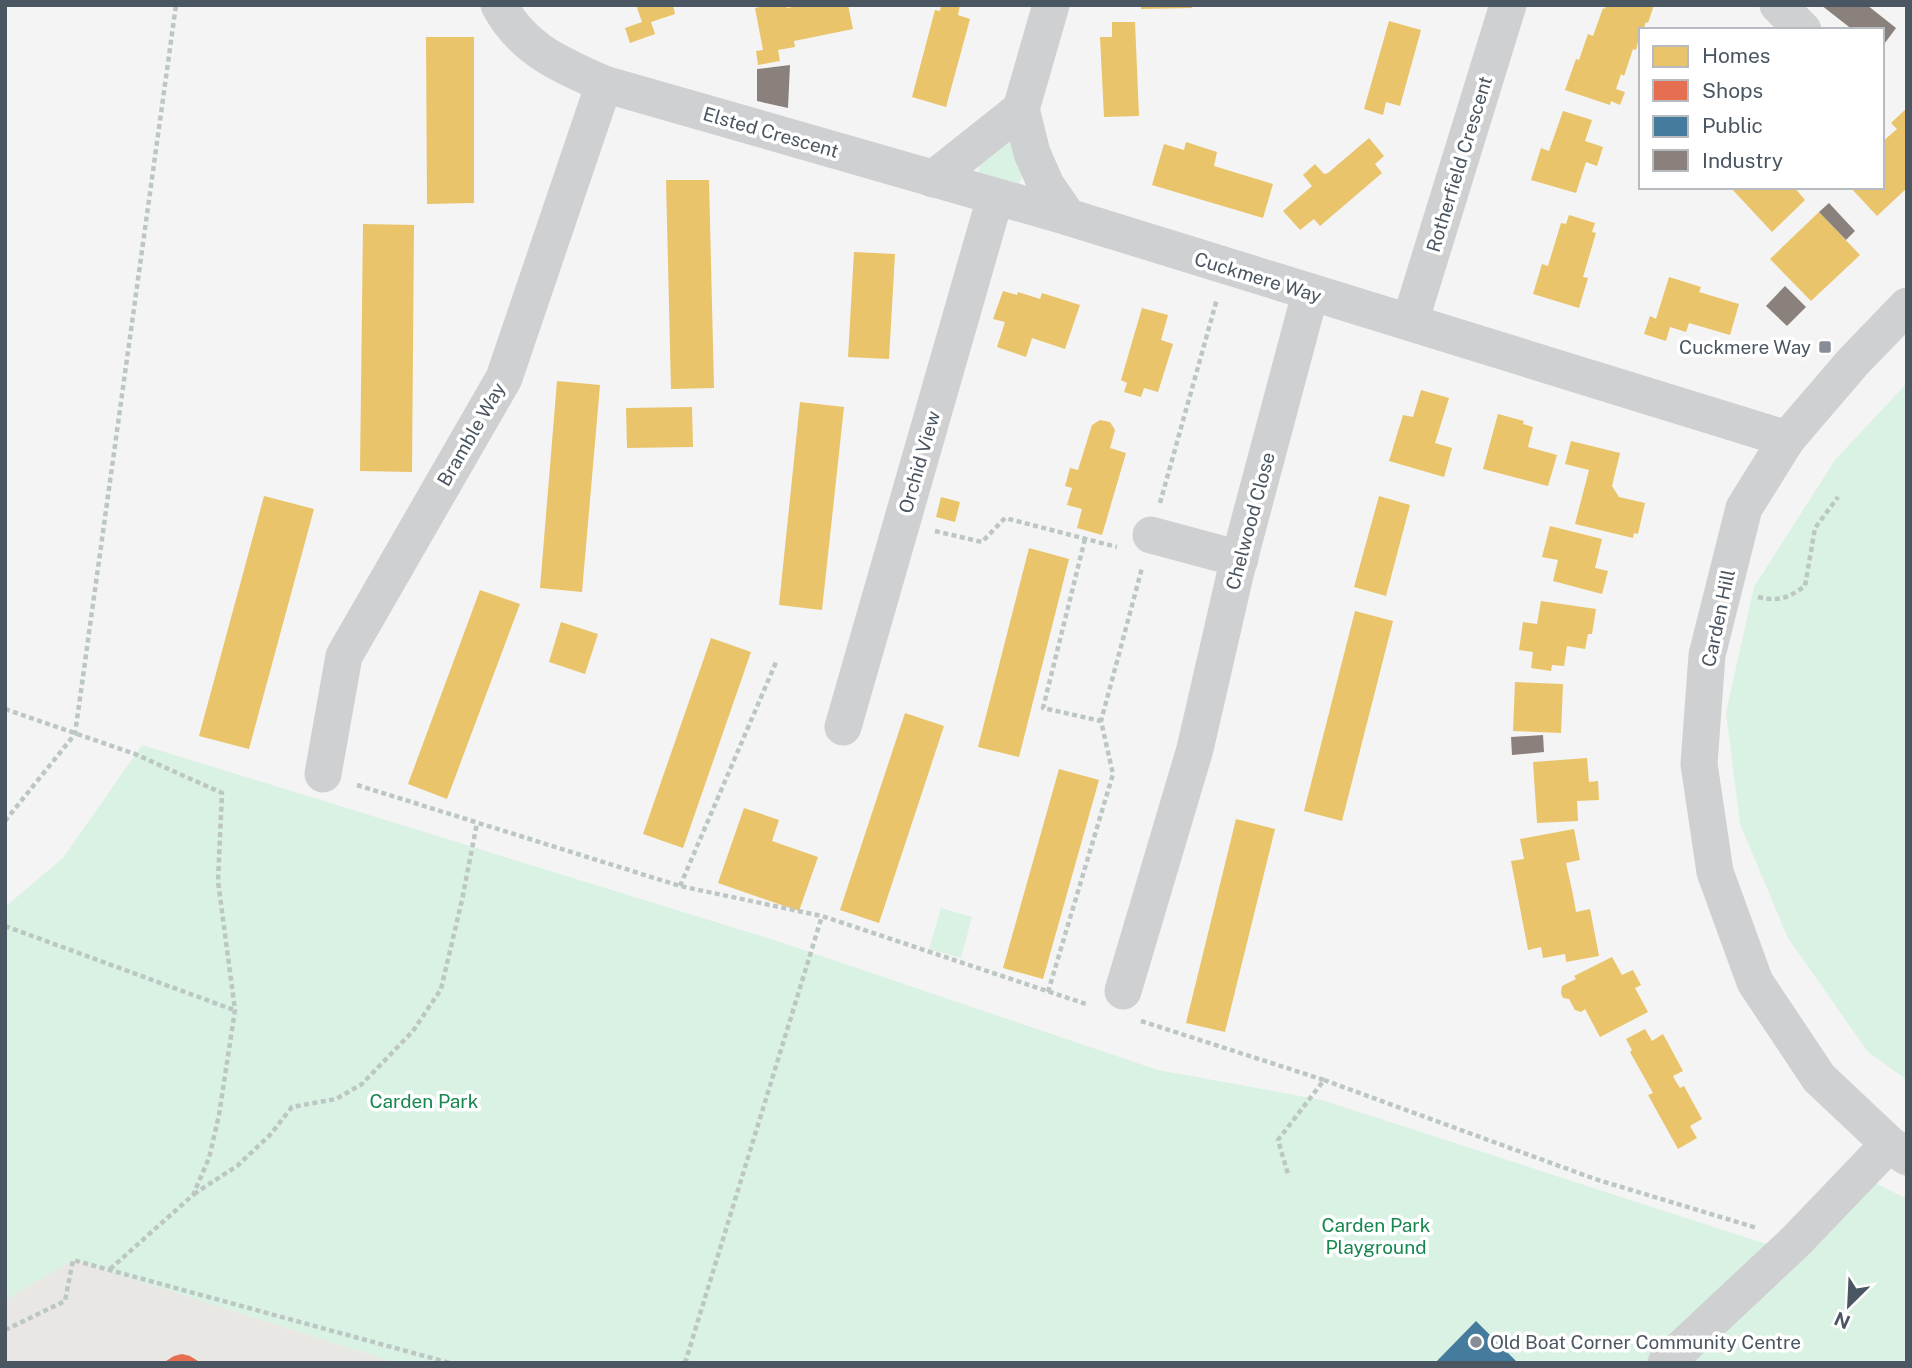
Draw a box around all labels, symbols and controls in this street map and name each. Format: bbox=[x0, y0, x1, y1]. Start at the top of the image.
legend bbox=[1639, 28, 1884, 189]
text: Homes bbox=[1702, 43, 1770, 68]
street label: Rotherfield Crescent bbox=[1422, 73, 1496, 255]
text: Shops bbox=[1702, 78, 1763, 103]
street label: Elsted Crescent bbox=[701, 102, 841, 162]
text: Public bbox=[1702, 113, 1763, 138]
text: Industry bbox=[1702, 148, 1783, 173]
street label: Cuckmere Way bbox=[1192, 247, 1324, 307]
place label: Cuckmere Way bbox=[1679, 336, 1811, 358]
marker: Cuckmere Way bbox=[1817, 339, 1833, 355]
street label: Bramble Way bbox=[433, 378, 509, 490]
street label: Orchid View bbox=[894, 408, 944, 516]
street label: Chelwood Close bbox=[1221, 450, 1279, 592]
street label: Carden Hill bbox=[1697, 567, 1739, 669]
park label: Carden Park bbox=[370, 1090, 479, 1112]
park label: Carden Park Playground bbox=[1322, 1214, 1431, 1258]
north arrow bbox=[1814, 1270, 1884, 1340]
text: N bbox=[1831, 1307, 1853, 1334]
place label: Old Boat Corner Community Centre bbox=[1490, 1331, 1801, 1353]
marker: Old Boat Corner Community Centre bbox=[1468, 1334, 1484, 1350]

